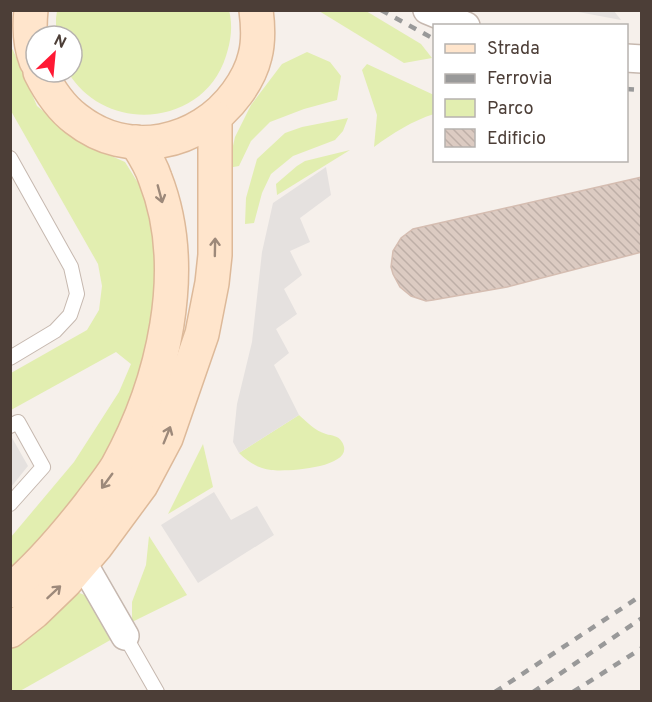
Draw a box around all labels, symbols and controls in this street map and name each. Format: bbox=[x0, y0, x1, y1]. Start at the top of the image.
north arrow bbox=[24, 24, 84, 84]
legend bbox=[433, 24, 628, 162]
text: N bbox=[50, 31, 69, 54]
text: Strada bbox=[487, 38, 540, 61]
text: Ferrovia bbox=[487, 68, 552, 91]
text: Parco bbox=[487, 98, 533, 121]
text: Edificio bbox=[487, 128, 546, 151]
one-way arrow bbox=[155, 185, 167, 204]
one-way arrow bbox=[209, 237, 220, 257]
one-way arrow bbox=[162, 426, 173, 444]
one-way arrow bbox=[101, 472, 113, 488]
one-way arrow bbox=[47, 585, 62, 600]

